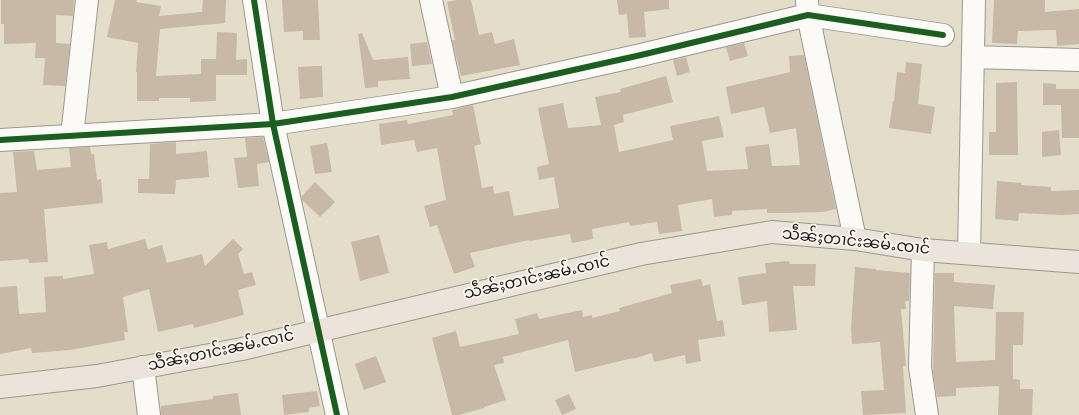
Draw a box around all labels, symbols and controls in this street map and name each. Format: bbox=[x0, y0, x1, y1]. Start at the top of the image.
street label: သဵၼ်ႈတၢင်းၼမ်ႉၸၢင် bbox=[781, 225, 931, 259]
street label: သဵၼ်ႈတၢင်းၼမ်ႉၸၢင် bbox=[462, 252, 612, 304]
street label: သဵၼ်ႈတၢင်းၼမ်ႉၸၢင် bbox=[146, 326, 296, 376]

